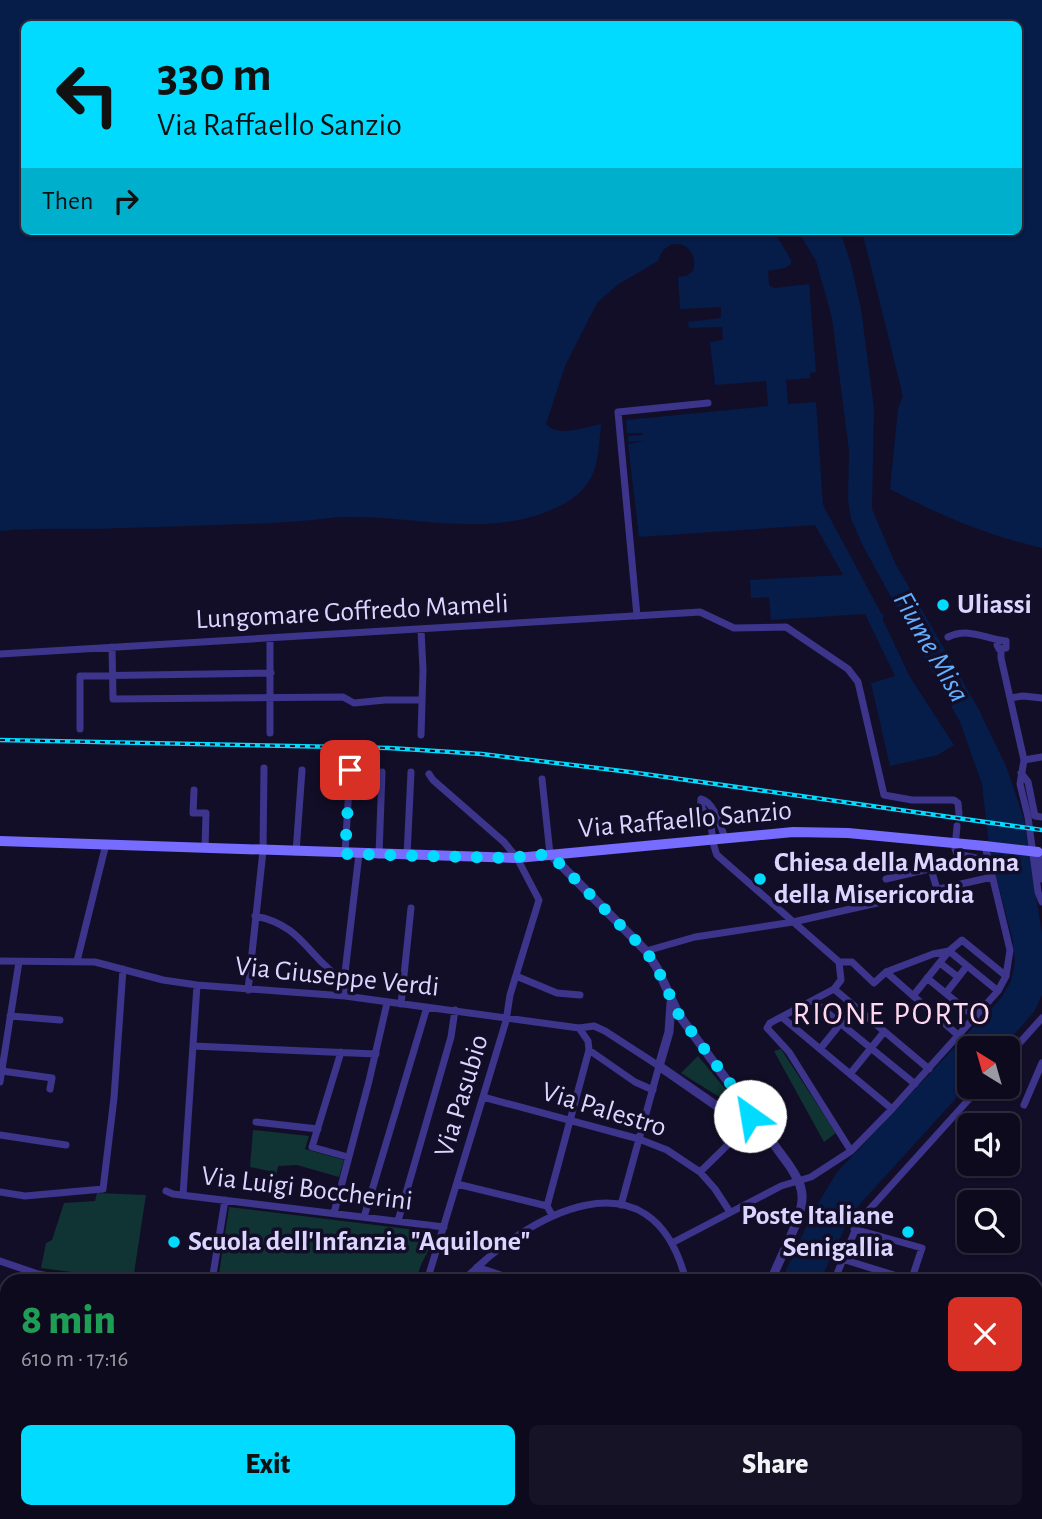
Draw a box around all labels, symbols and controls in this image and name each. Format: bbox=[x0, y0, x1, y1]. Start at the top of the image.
icon: left bbox=[42, 49, 133, 140]
text: 330 m bbox=[157, 51, 272, 100]
text: Via Raffaello Sanzio bbox=[157, 109, 402, 141]
icon: right bbox=[107, 182, 145, 220]
text: Then bbox=[42, 188, 93, 214]
water label: Fiume Misa bbox=[887, 587, 975, 707]
street label: Lungomare Goffredo Mameli bbox=[195, 590, 509, 634]
place label: Uliassi bbox=[957, 591, 1032, 619]
marker: Uliassi bbox=[935, 597, 951, 613]
pin bbox=[320, 740, 380, 800]
icon: arrive bbox=[331, 751, 369, 789]
street label: Via Raffaello Sanzio bbox=[577, 797, 793, 843]
place label: Chiesa della Madonna della Misericordia bbox=[774, 849, 1020, 909]
marker: Chiesa della Madonna della Misericordia bbox=[752, 871, 768, 887]
street label: Via Giuseppe Verdi bbox=[234, 952, 440, 1002]
district label: RIONE PORTO bbox=[793, 998, 991, 1030]
street label: Via Pasubio bbox=[430, 1031, 494, 1161]
north arrow bbox=[957, 1036, 1020, 1099]
map controls bbox=[957, 1036, 1020, 1253]
street label: Via Palestro bbox=[538, 1078, 670, 1142]
position arrow bbox=[713, 1079, 787, 1153]
button: sound bbox=[957, 1113, 1020, 1176]
street label: Via Luigi Boccherini bbox=[200, 1162, 414, 1216]
button: search bbox=[957, 1190, 1020, 1253]
place label: Poste Italiane Senigallia bbox=[741, 1202, 894, 1262]
marker: Poste Italiane Senigallia bbox=[900, 1224, 916, 1240]
place label: Scuola dell'Infanzia "Aquilone" bbox=[188, 1228, 530, 1256]
marker: Scuola dell'Infanzia "Aquilone" bbox=[166, 1234, 182, 1250]
button: close bbox=[948, 1297, 1022, 1371]
text: 8 min bbox=[21, 1299, 116, 1341]
text: 610 m · 17:16 bbox=[21, 1348, 128, 1371]
button: Exit bbox=[21, 1425, 515, 1505]
button: Share bbox=[529, 1425, 1022, 1505]

